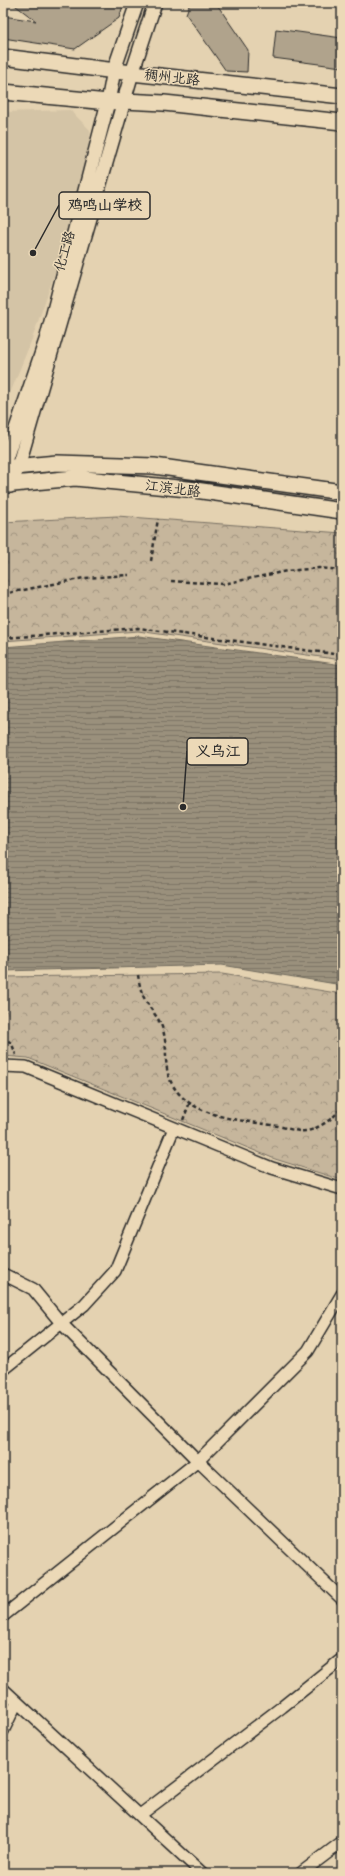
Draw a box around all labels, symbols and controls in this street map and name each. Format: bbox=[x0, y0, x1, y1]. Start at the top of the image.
street label: 稠州北路 bbox=[143, 65, 201, 89]
callout: 鸡鸣山学校 bbox=[59, 192, 150, 219]
text: 鸡鸣山学校 bbox=[67, 195, 143, 215]
street label: 化工路 bbox=[50, 228, 78, 274]
street label: 江滨北路 bbox=[144, 476, 202, 500]
callout: 义乌江 bbox=[187, 738, 248, 765]
text: 义乌江 bbox=[195, 741, 241, 761]

